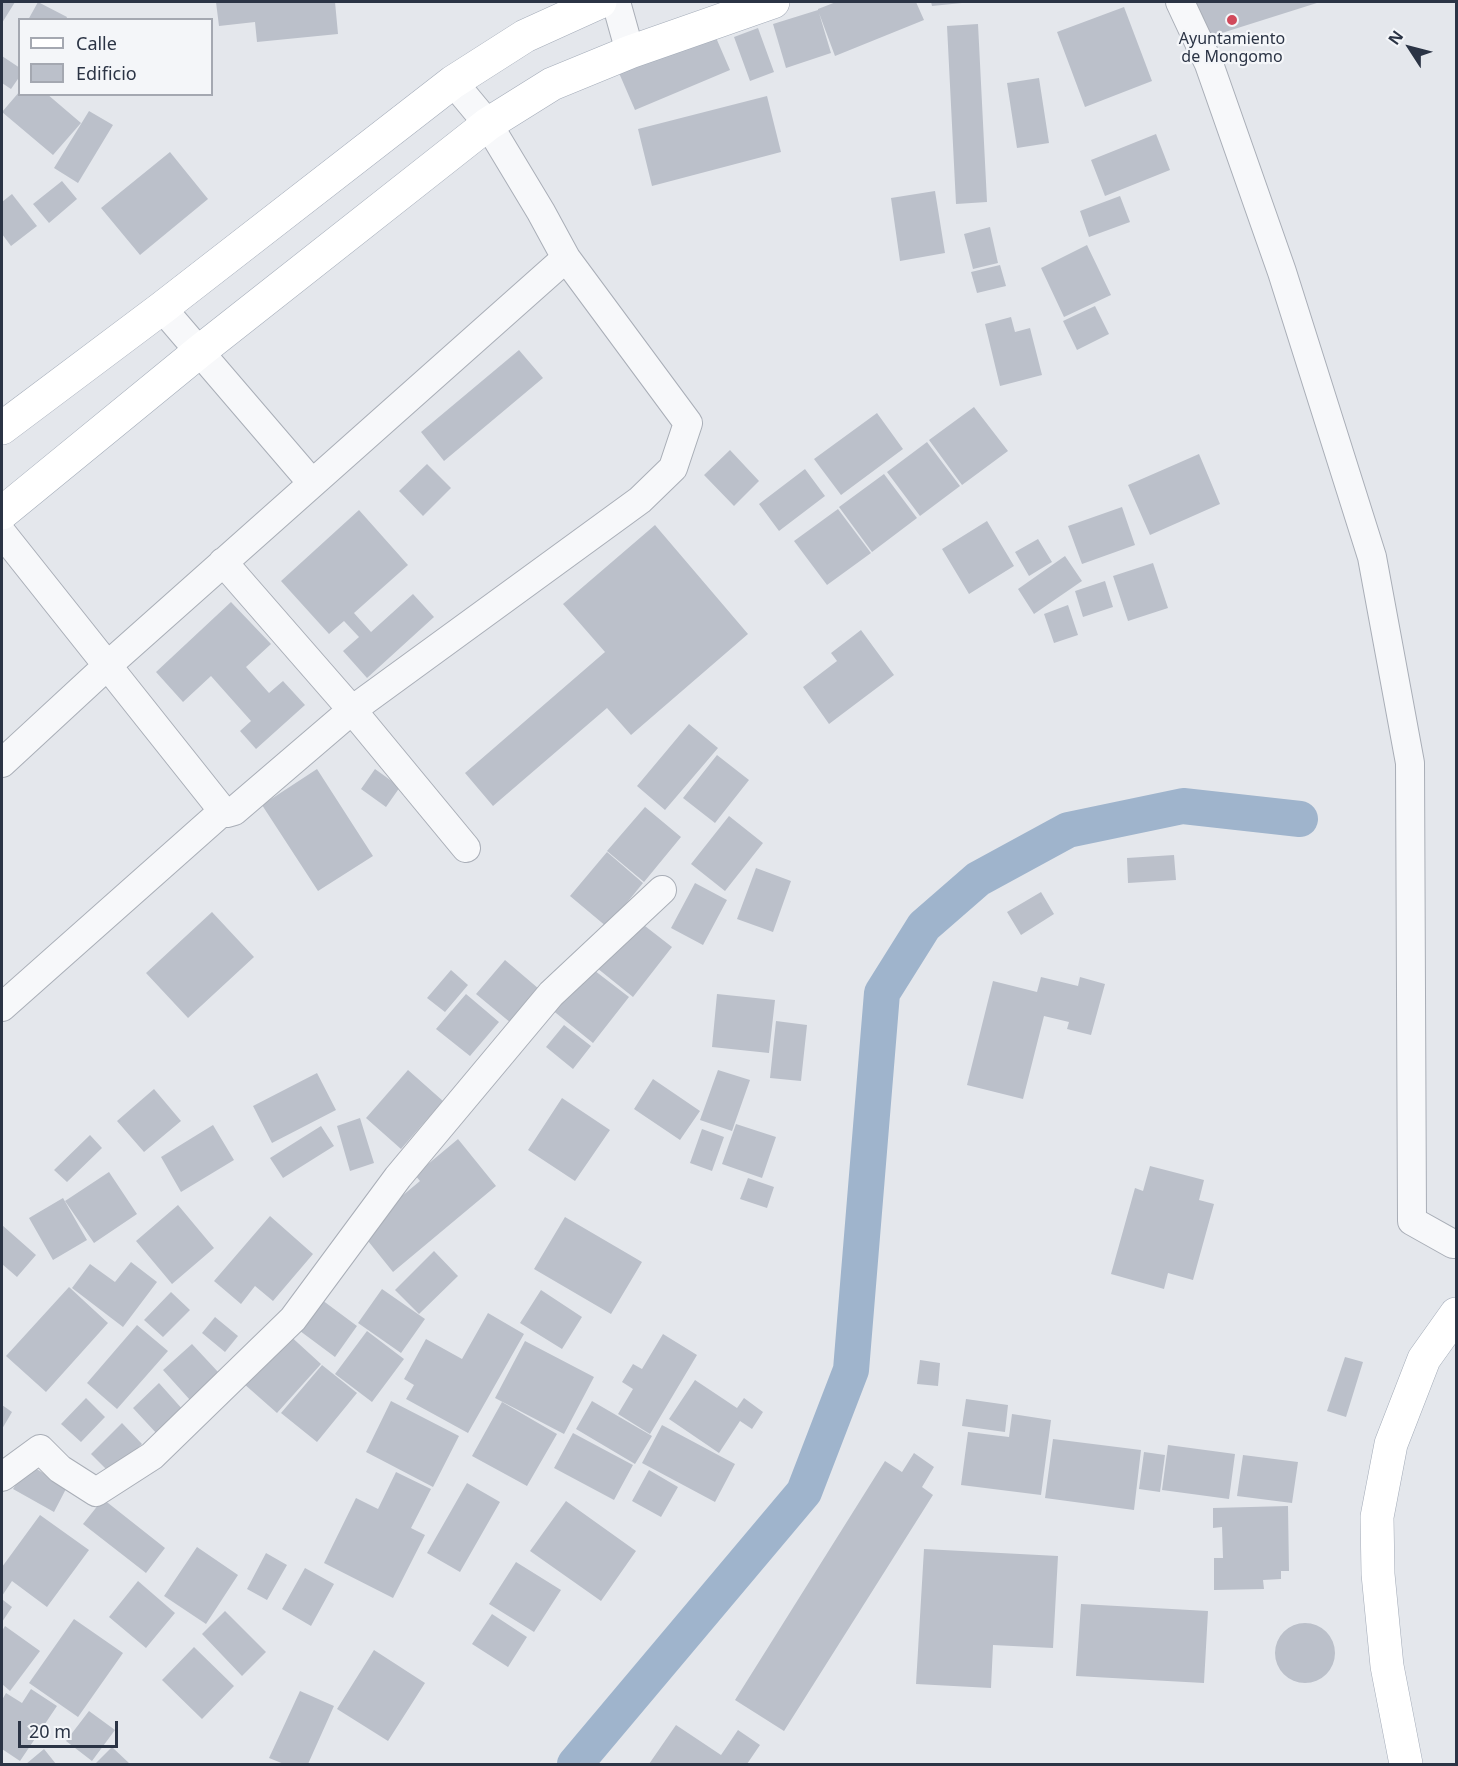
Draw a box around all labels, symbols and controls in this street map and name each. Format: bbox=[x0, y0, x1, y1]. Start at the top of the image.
marker: Ayuntamiento de Mongomo bbox=[1225, 13, 1239, 27]
legend bbox=[18, 18, 213, 96]
north arrow bbox=[1380, 18, 1440, 78]
text: N bbox=[1383, 26, 1408, 49]
place label: Ayuntamiento de Mongomo bbox=[1179, 29, 1285, 67]
text: Calle bbox=[76, 31, 117, 55]
text: Edificio bbox=[76, 61, 137, 85]
scale bar bbox=[21, 1709, 122, 1747]
text: 20 m bbox=[29, 1719, 71, 1743]

